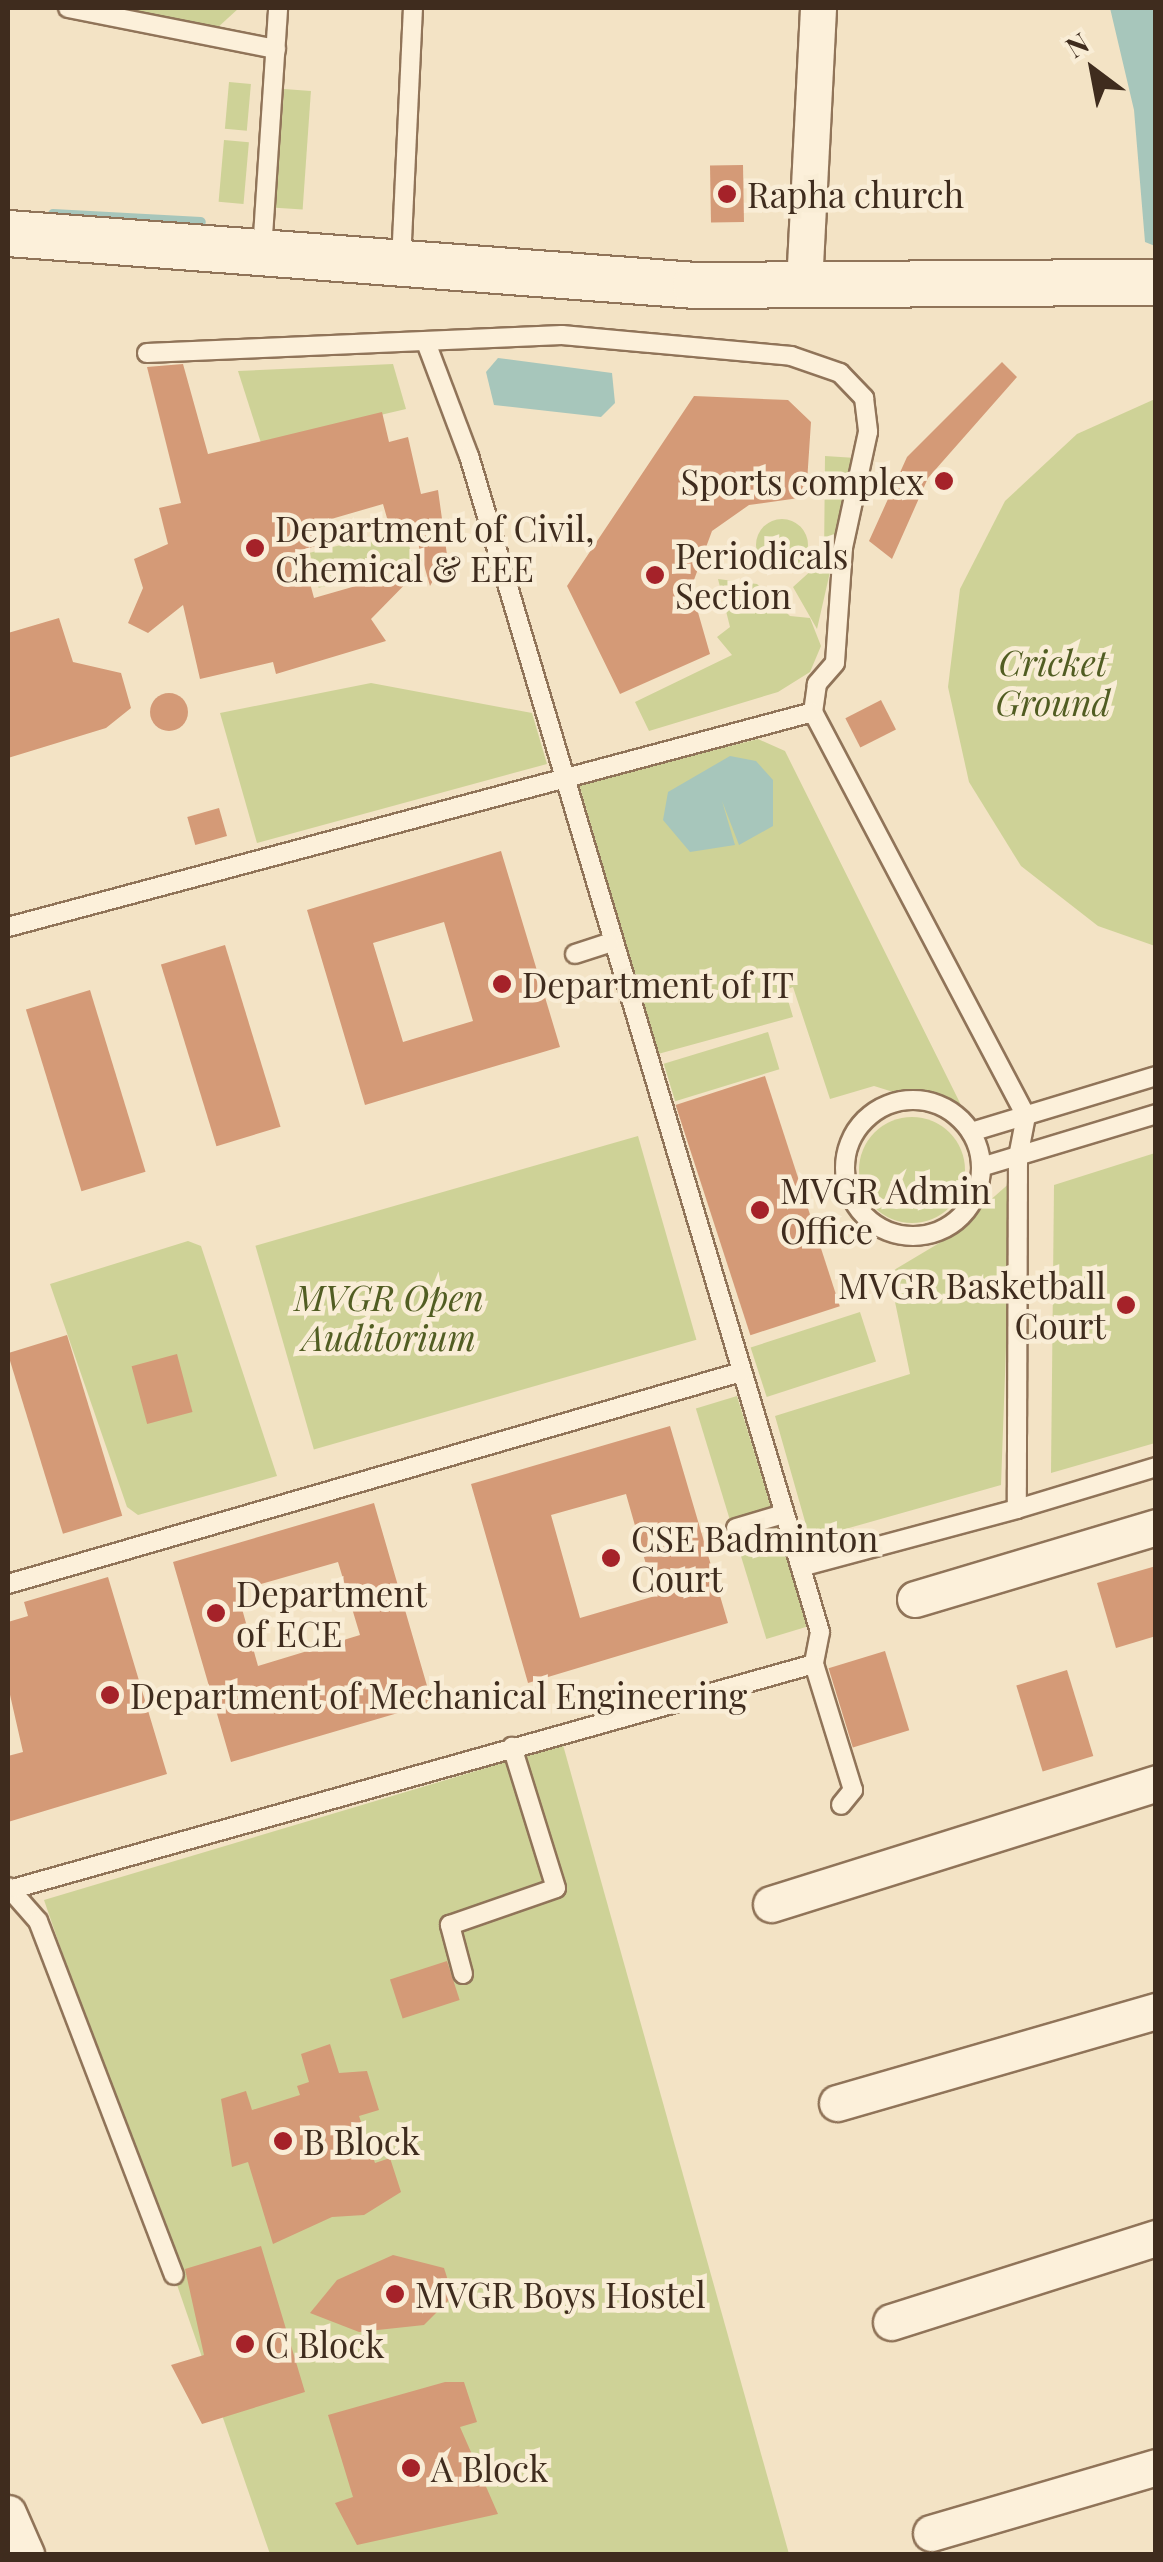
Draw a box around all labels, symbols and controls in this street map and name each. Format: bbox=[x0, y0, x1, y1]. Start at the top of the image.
north arrow bbox=[1043, 20, 1143, 120]
text: N bbox=[1058, 23, 1095, 65]
place label: Rapha church bbox=[747, 173, 965, 215]
marker: Rapha church bbox=[716, 183, 738, 205]
place label: Sports complex bbox=[681, 460, 924, 502]
marker: Sports complex bbox=[933, 470, 955, 492]
place label: Department of Civil, Chemical & EEE bbox=[275, 507, 595, 589]
place label: Periodicals Section bbox=[675, 534, 848, 616]
marker: Department of Civil, Chemical & EEE bbox=[244, 537, 266, 559]
marker: Periodicals Section bbox=[644, 564, 666, 586]
park label: Cricket Ground bbox=[995, 641, 1111, 723]
place label: Department of IT bbox=[522, 963, 795, 1005]
marker: Department of IT bbox=[491, 973, 513, 995]
place label: MVGR Admin Office bbox=[780, 1169, 993, 1251]
marker: MVGR Admin Office bbox=[749, 1199, 771, 1221]
place label: MVGR Basketball Court bbox=[838, 1264, 1106, 1346]
park label: MVGR Open Auditorium bbox=[294, 1276, 484, 1358]
marker: MVGR Basketball Court bbox=[1115, 1294, 1137, 1316]
place label: CSE Badminton Court bbox=[631, 1517, 878, 1599]
marker: CSE Badminton Court bbox=[600, 1547, 622, 1569]
place label: Department of ECE bbox=[236, 1572, 427, 1654]
marker: Department of ECE bbox=[205, 1602, 227, 1624]
place label: Department of Mechanical Engineering bbox=[130, 1674, 748, 1716]
marker: Department of Mechanical Engineering bbox=[99, 1684, 121, 1706]
place label: B Block bbox=[303, 2120, 420, 2162]
marker: B Block bbox=[272, 2130, 294, 2152]
place label: MVGR Boys Hostel bbox=[415, 2273, 706, 2315]
marker: MVGR Boys Hostel bbox=[384, 2283, 406, 2305]
place label: C Block bbox=[265, 2323, 384, 2365]
marker: C Block bbox=[234, 2333, 256, 2355]
place label: A Block bbox=[431, 2447, 548, 2489]
marker: A Block bbox=[400, 2457, 422, 2479]

